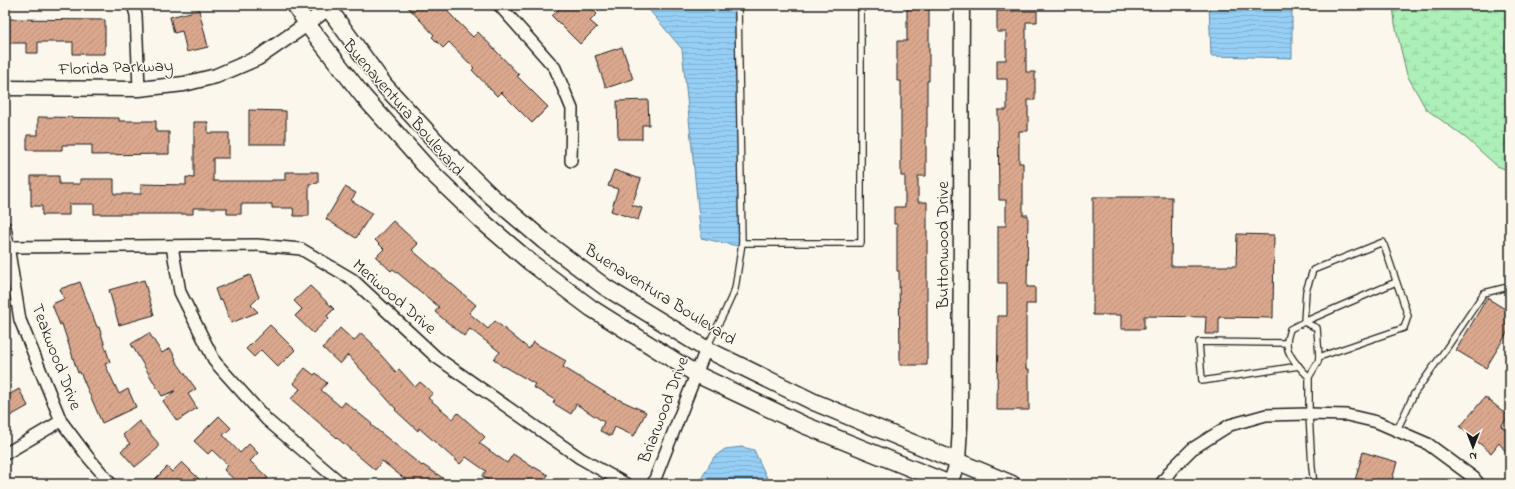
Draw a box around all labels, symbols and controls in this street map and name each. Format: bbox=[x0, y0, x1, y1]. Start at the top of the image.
street label: Buenaventura Boulevard bbox=[336, 33, 470, 182]
street label: Florida Parkway bbox=[57, 54, 174, 84]
street label: Buttonwood Drive bbox=[931, 181, 956, 310]
street label: Buenaventura Boulevard bbox=[579, 238, 741, 352]
street label: Meriwood Drive bbox=[346, 253, 442, 341]
street label: Teakwood Drive bbox=[24, 300, 88, 414]
street label: Briarwood Drive bbox=[632, 353, 696, 468]
north arrow bbox=[1453, 427, 1493, 467]
text: N bbox=[1469, 448, 1477, 464]

